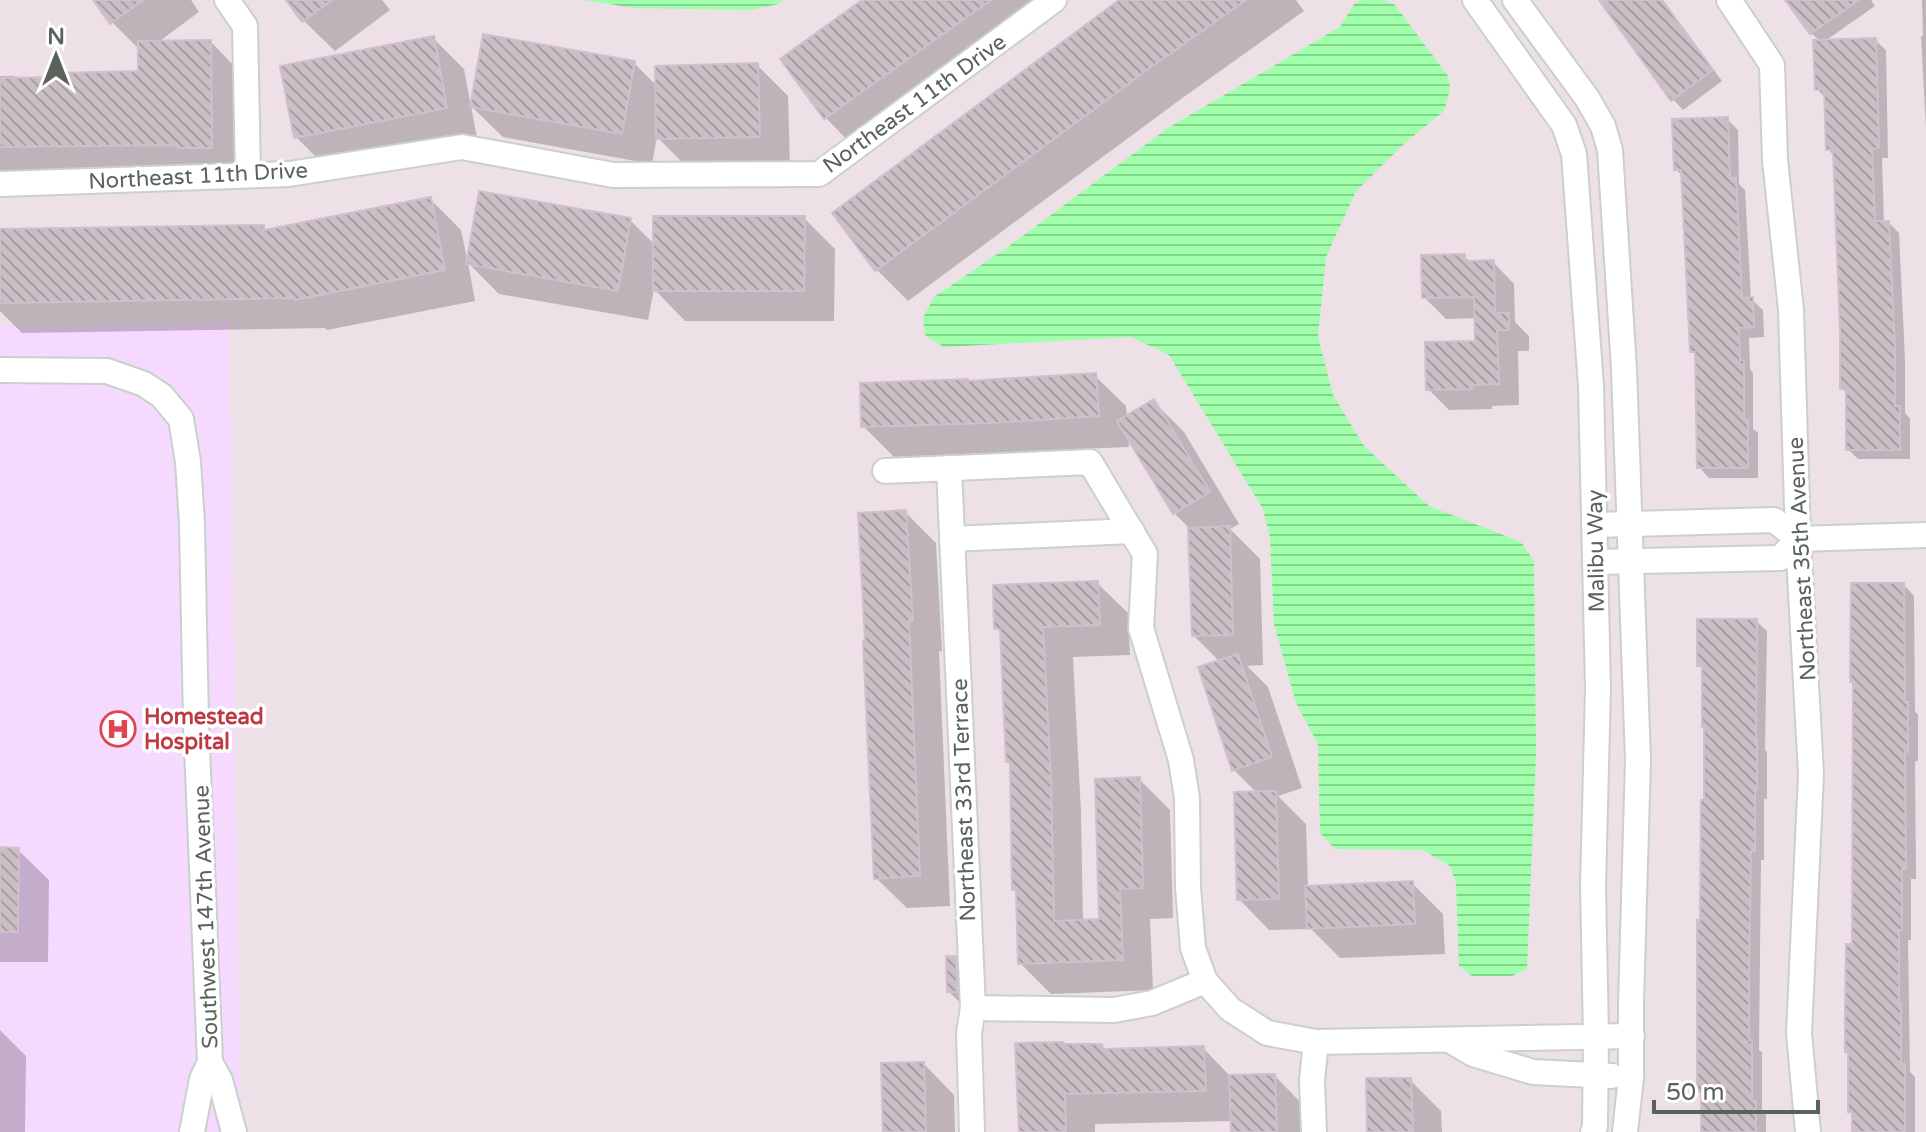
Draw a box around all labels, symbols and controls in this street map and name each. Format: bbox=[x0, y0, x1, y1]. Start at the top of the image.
north arrow bbox=[16, 16, 96, 96]
text: N bbox=[47, 24, 65, 50]
street label: Northeast 11th Drive bbox=[818, 29, 1011, 179]
street label: Northeast 11th Drive bbox=[88, 157, 308, 195]
street label: Northeast 35th Avenue bbox=[1783, 436, 1821, 682]
street label: Malibu Way bbox=[1582, 489, 1610, 613]
street label: Northeast 33rd Terrace bbox=[947, 678, 981, 922]
place label: Homestead Hospital bbox=[144, 704, 264, 755]
hospital icon: Homestead Hospital bbox=[99, 710, 137, 748]
street label: Southwest 147th Avenue bbox=[188, 785, 224, 1049]
scale bar bbox=[1654, 1064, 1818, 1114]
text: 50 m bbox=[1666, 1078, 1724, 1107]

